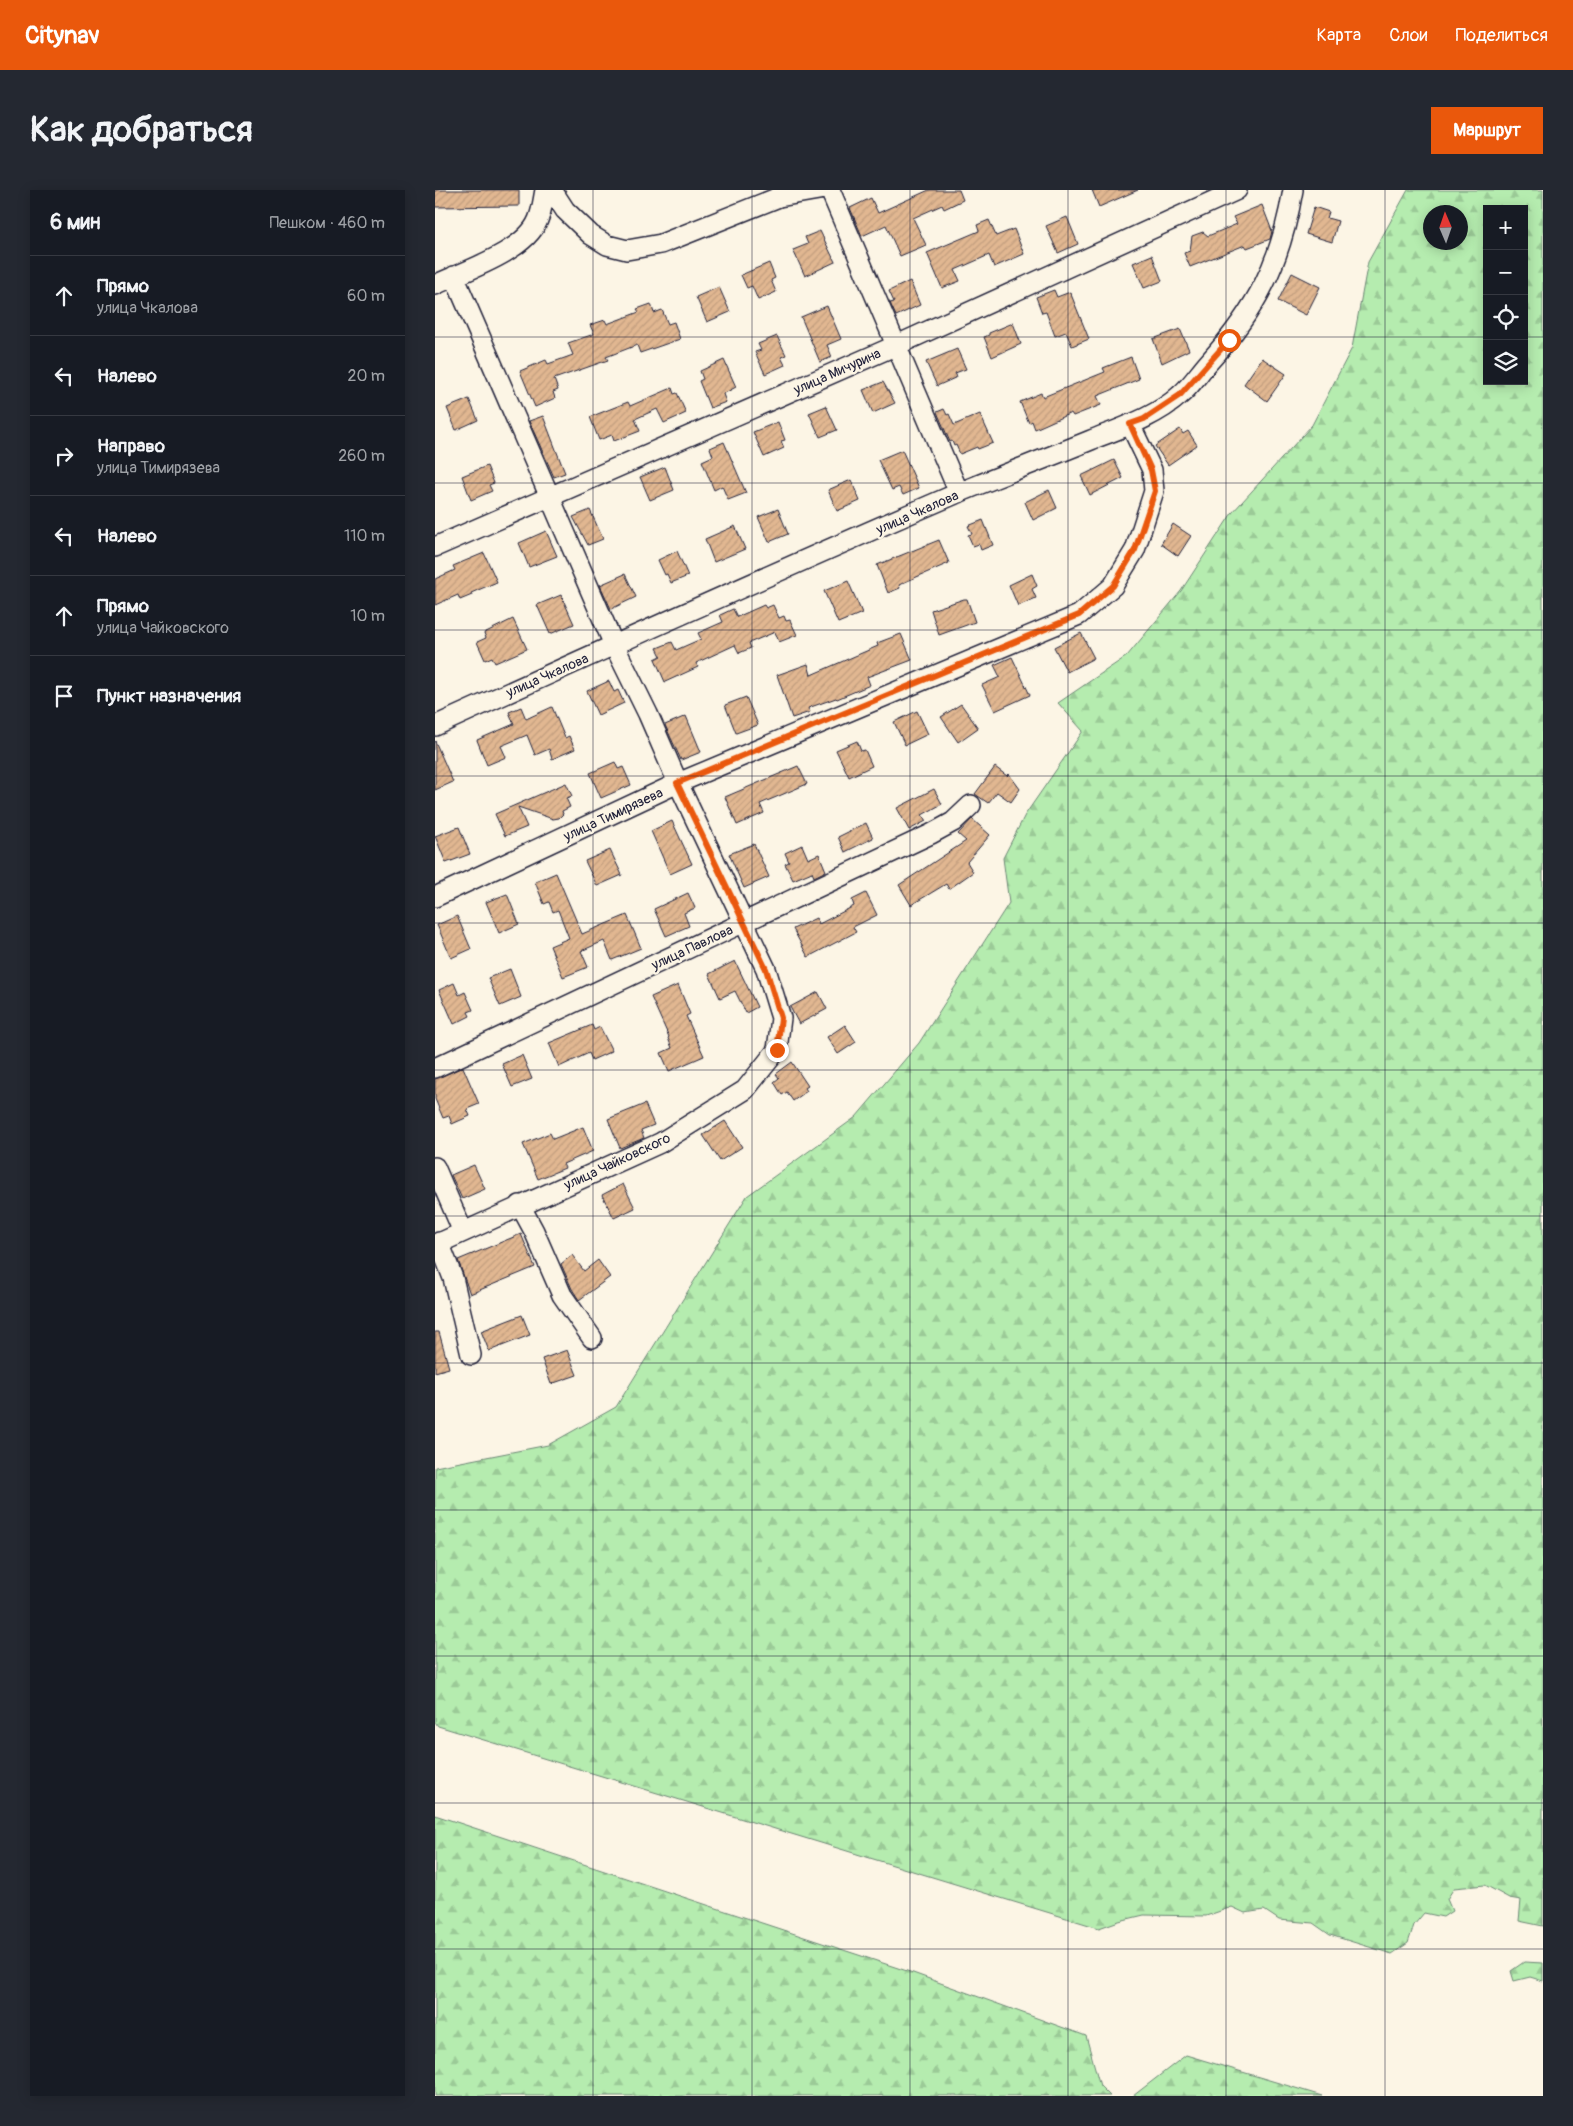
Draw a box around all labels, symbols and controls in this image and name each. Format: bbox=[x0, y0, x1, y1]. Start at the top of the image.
text: Citynav bbox=[25, 21, 100, 50]
text: Карта bbox=[1317, 24, 1361, 47]
text: Слои bbox=[1389, 24, 1427, 47]
text: Поделиться bbox=[1455, 24, 1548, 47]
button: Маршрут bbox=[1431, 107, 1543, 154]
text: Как добраться bbox=[30, 108, 253, 152]
north arrow bbox=[1423, 205, 1468, 250]
map controls bbox=[1483, 205, 1528, 385]
button: + bbox=[1483, 205, 1528, 250]
text: 6 мин bbox=[50, 209, 100, 236]
text: Пешком · 460 m bbox=[269, 213, 385, 233]
button: − bbox=[1483, 250, 1528, 295]
text: Прямо bbox=[97, 274, 149, 298]
icon: ahead bbox=[50, 282, 78, 310]
text: 60 m bbox=[347, 286, 385, 306]
button: locate bbox=[1483, 295, 1528, 340]
text: улица Чкалова bbox=[97, 298, 198, 318]
route start bbox=[1218, 329, 1241, 352]
button: layers bbox=[1483, 340, 1528, 385]
street label: улица Мичурина bbox=[790, 345, 883, 399]
icon: left bbox=[50, 362, 78, 390]
text: Налево bbox=[97, 364, 157, 388]
text: 20 m bbox=[347, 366, 385, 386]
text: Направо bbox=[97, 434, 165, 458]
icon: right bbox=[50, 442, 78, 470]
text: 260 m bbox=[338, 446, 385, 466]
text: улица Тимирязева bbox=[97, 458, 220, 478]
street label: улица Чкалова bbox=[872, 487, 961, 539]
icon: left bbox=[50, 522, 78, 550]
text: Налево bbox=[97, 524, 157, 548]
text: 110 m bbox=[344, 526, 385, 546]
text: Прямо bbox=[97, 594, 149, 618]
icon: ahead bbox=[50, 602, 78, 630]
text: 10 m bbox=[350, 606, 385, 626]
text: улица Чайковского bbox=[97, 618, 229, 638]
street label: улица Чкалова bbox=[502, 650, 591, 702]
icon: arrive bbox=[50, 682, 78, 710]
text: Пункт назначения bbox=[97, 684, 241, 708]
street label: улица Тимирязева bbox=[560, 784, 666, 845]
street label: улица Павлова bbox=[648, 921, 736, 974]
route end bbox=[766, 1039, 789, 1062]
street label: улица Чайковского bbox=[560, 1129, 673, 1194]

